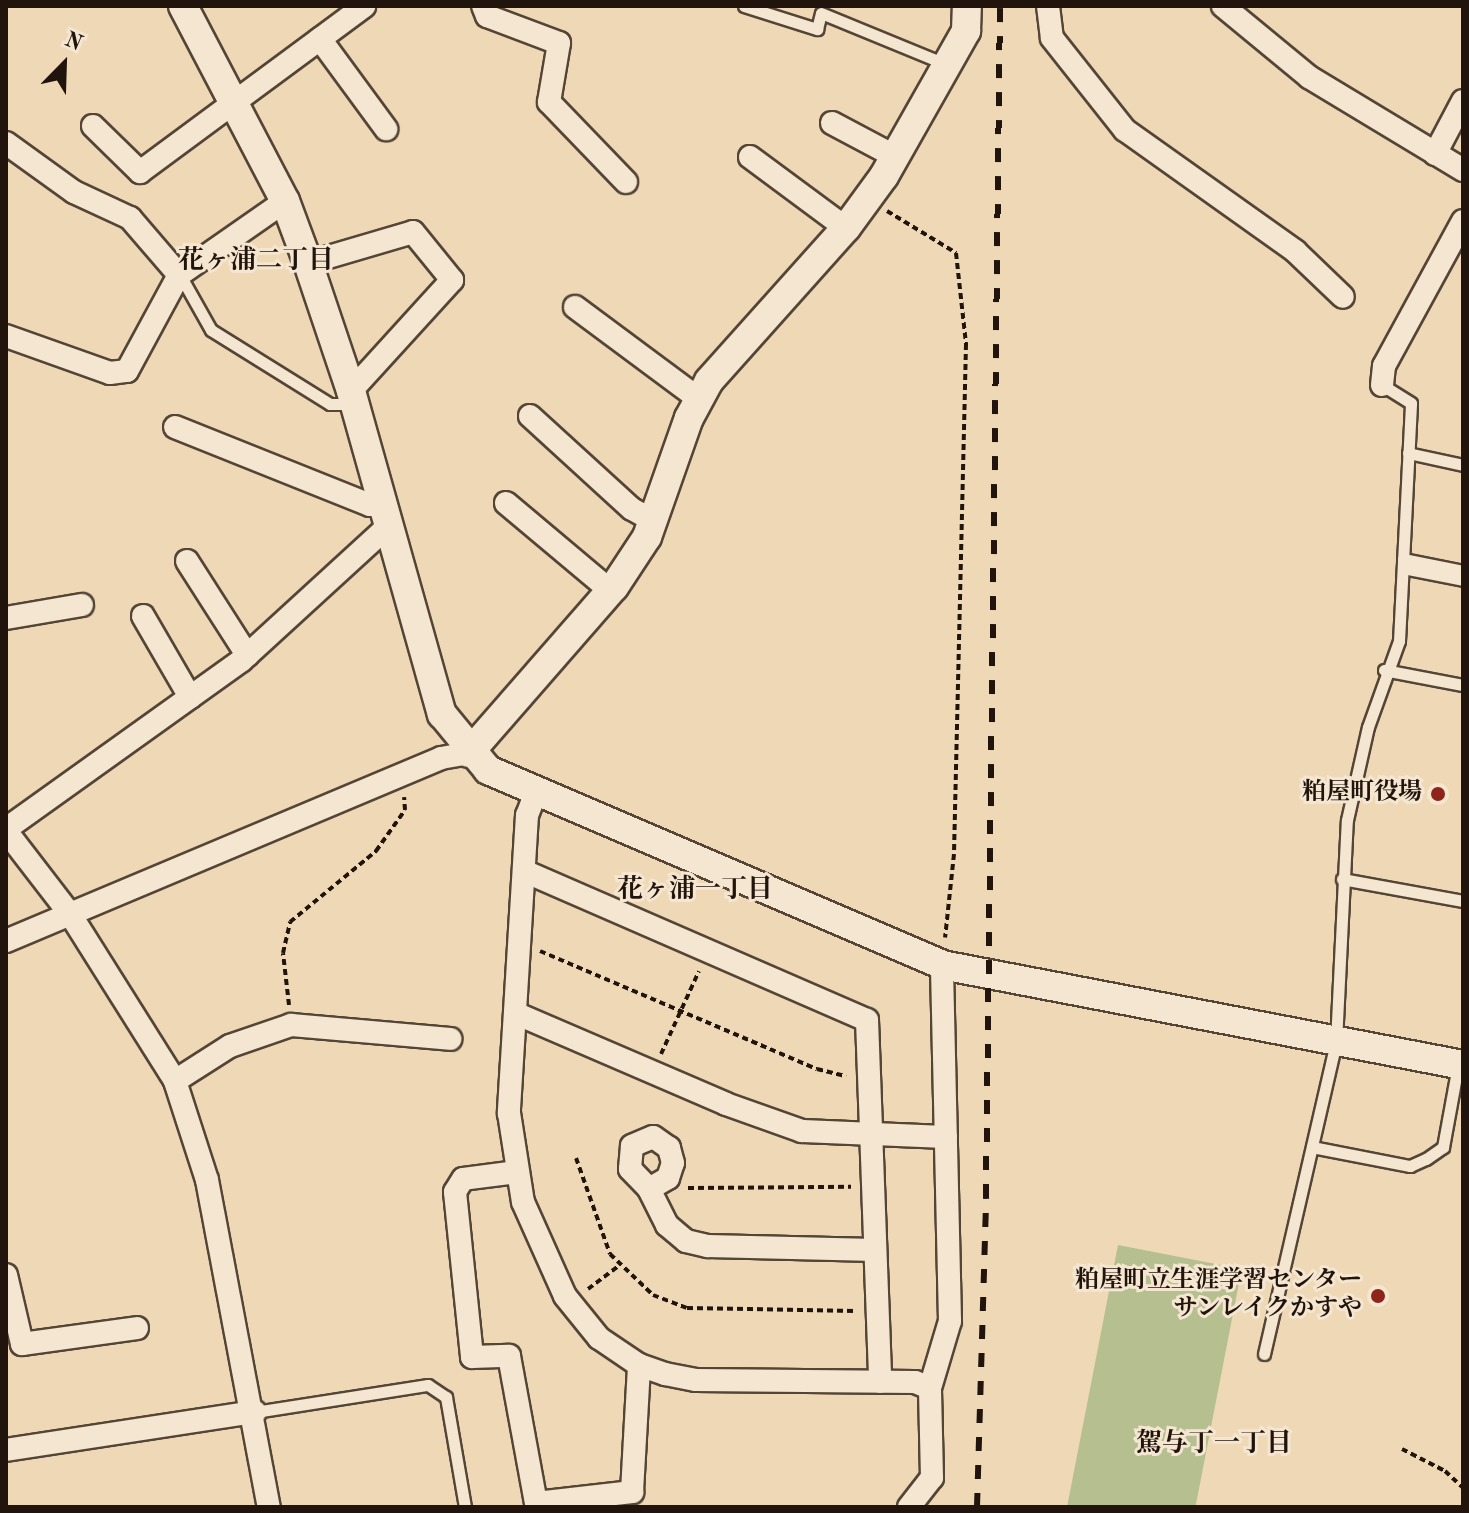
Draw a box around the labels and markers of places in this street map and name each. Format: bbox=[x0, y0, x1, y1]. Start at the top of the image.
place label: 粕屋町役場 bbox=[1302, 780, 1422, 808]
marker: 粕屋町役場 bbox=[1429, 785, 1447, 803]
place label: 粕屋町立生涯学習センター サンレイクかすや bbox=[1074, 1268, 1362, 1324]
marker: 粕屋町立生涯学習センター サンレイクかすや bbox=[1369, 1287, 1387, 1305]

